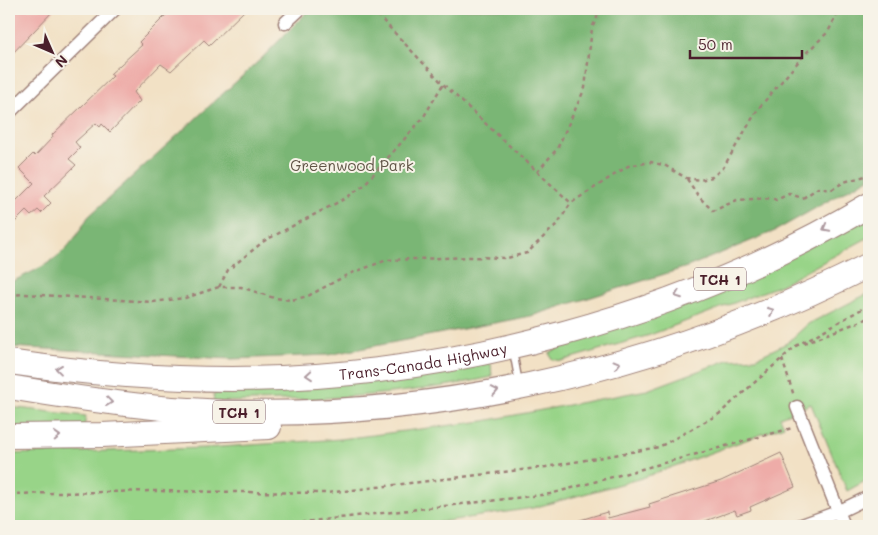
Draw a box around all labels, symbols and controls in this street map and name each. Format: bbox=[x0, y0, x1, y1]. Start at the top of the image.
north arrow bbox=[28, 28, 78, 78]
scale bar bbox=[690, 28, 803, 60]
text: 50 m bbox=[698, 34, 733, 54]
text: N bbox=[51, 51, 72, 72]
park label: Greenwood Park bbox=[290, 155, 414, 175]
one-way arrow bbox=[823, 222, 832, 232]
road number: TCH 1 bbox=[694, 268, 746, 290]
one-way arrow bbox=[675, 289, 683, 299]
one-way arrow bbox=[766, 307, 774, 317]
street label: Trans-Canada Highway bbox=[338, 338, 509, 384]
one-way arrow bbox=[612, 359, 621, 370]
one-way arrow bbox=[55, 364, 63, 375]
one-way arrow bbox=[305, 369, 313, 380]
one-way arrow bbox=[490, 386, 499, 397]
one-way arrow bbox=[105, 396, 113, 407]
road number: TCH 1 bbox=[213, 401, 265, 424]
one-way arrow bbox=[54, 431, 62, 441]

